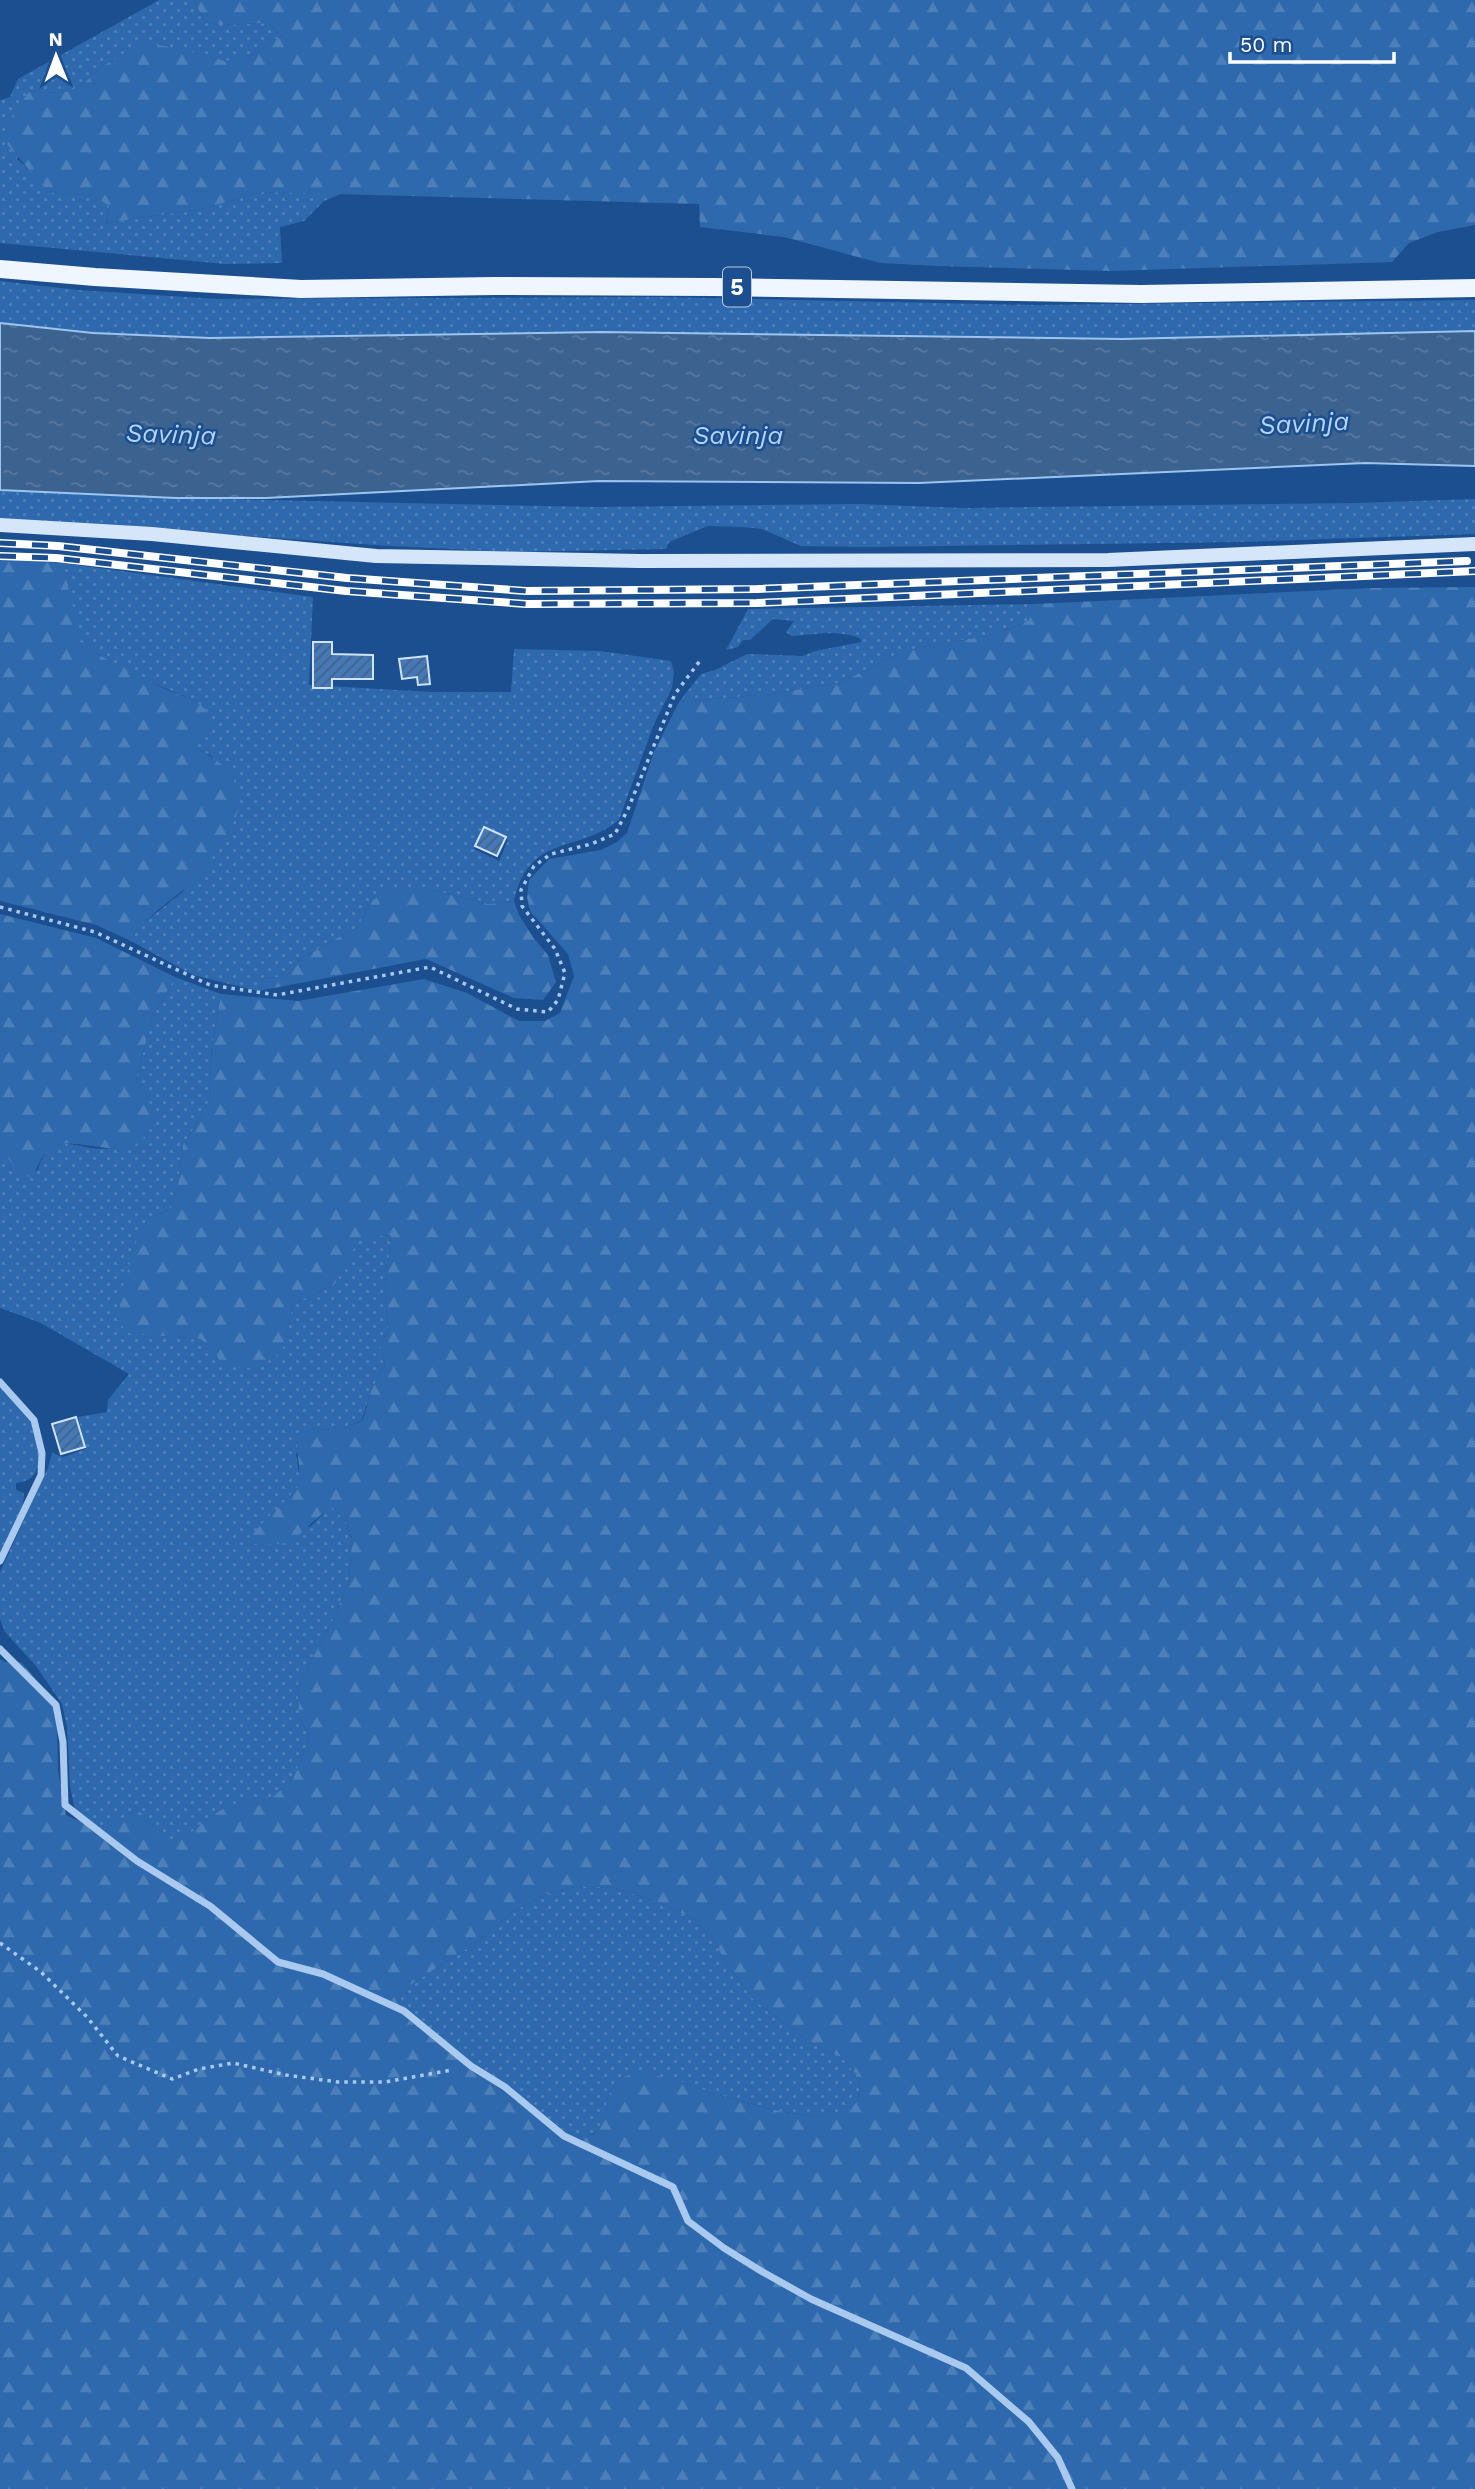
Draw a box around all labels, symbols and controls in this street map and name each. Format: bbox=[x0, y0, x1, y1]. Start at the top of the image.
north arrow bbox=[21, 21, 91, 91]
scale bar bbox=[1230, 21, 1394, 65]
text: N bbox=[48, 28, 63, 51]
text: 50 m bbox=[1240, 32, 1292, 57]
road number: 5 bbox=[723, 268, 751, 306]
water label: Savinja bbox=[1258, 406, 1350, 440]
water label: Savinja bbox=[125, 417, 217, 451]
water label: Savinja bbox=[693, 420, 783, 450]

